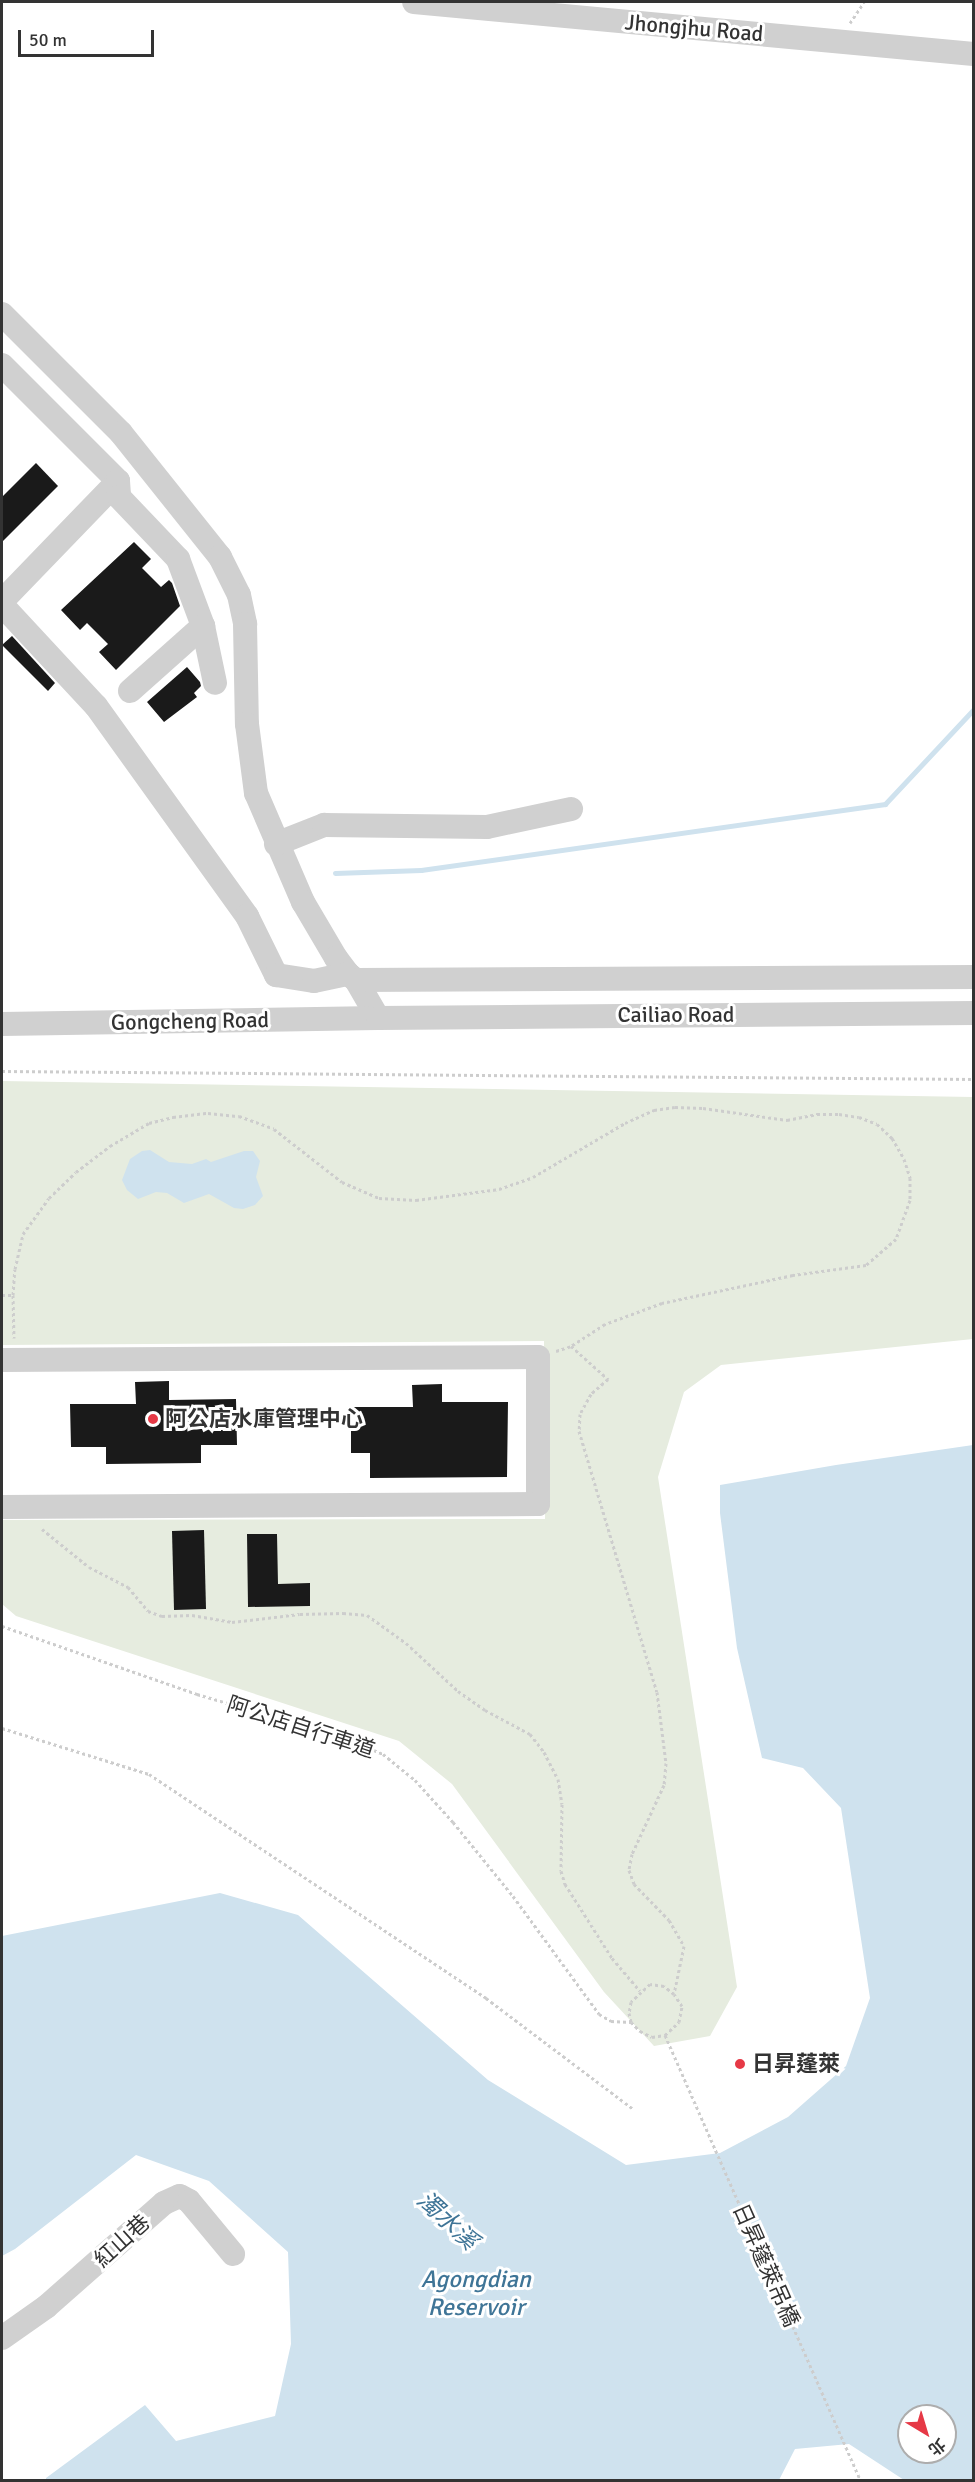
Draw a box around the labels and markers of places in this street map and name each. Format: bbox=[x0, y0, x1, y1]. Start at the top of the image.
place label: 阿公店水庫管理中心 bbox=[165, 1406, 363, 1432]
marker: 阿公店水庫管理中心 bbox=[146, 1412, 160, 1426]
place label: 日昇蓬萊 bbox=[752, 2051, 840, 2077]
marker: 日昇蓬萊 bbox=[733, 2057, 747, 2071]

